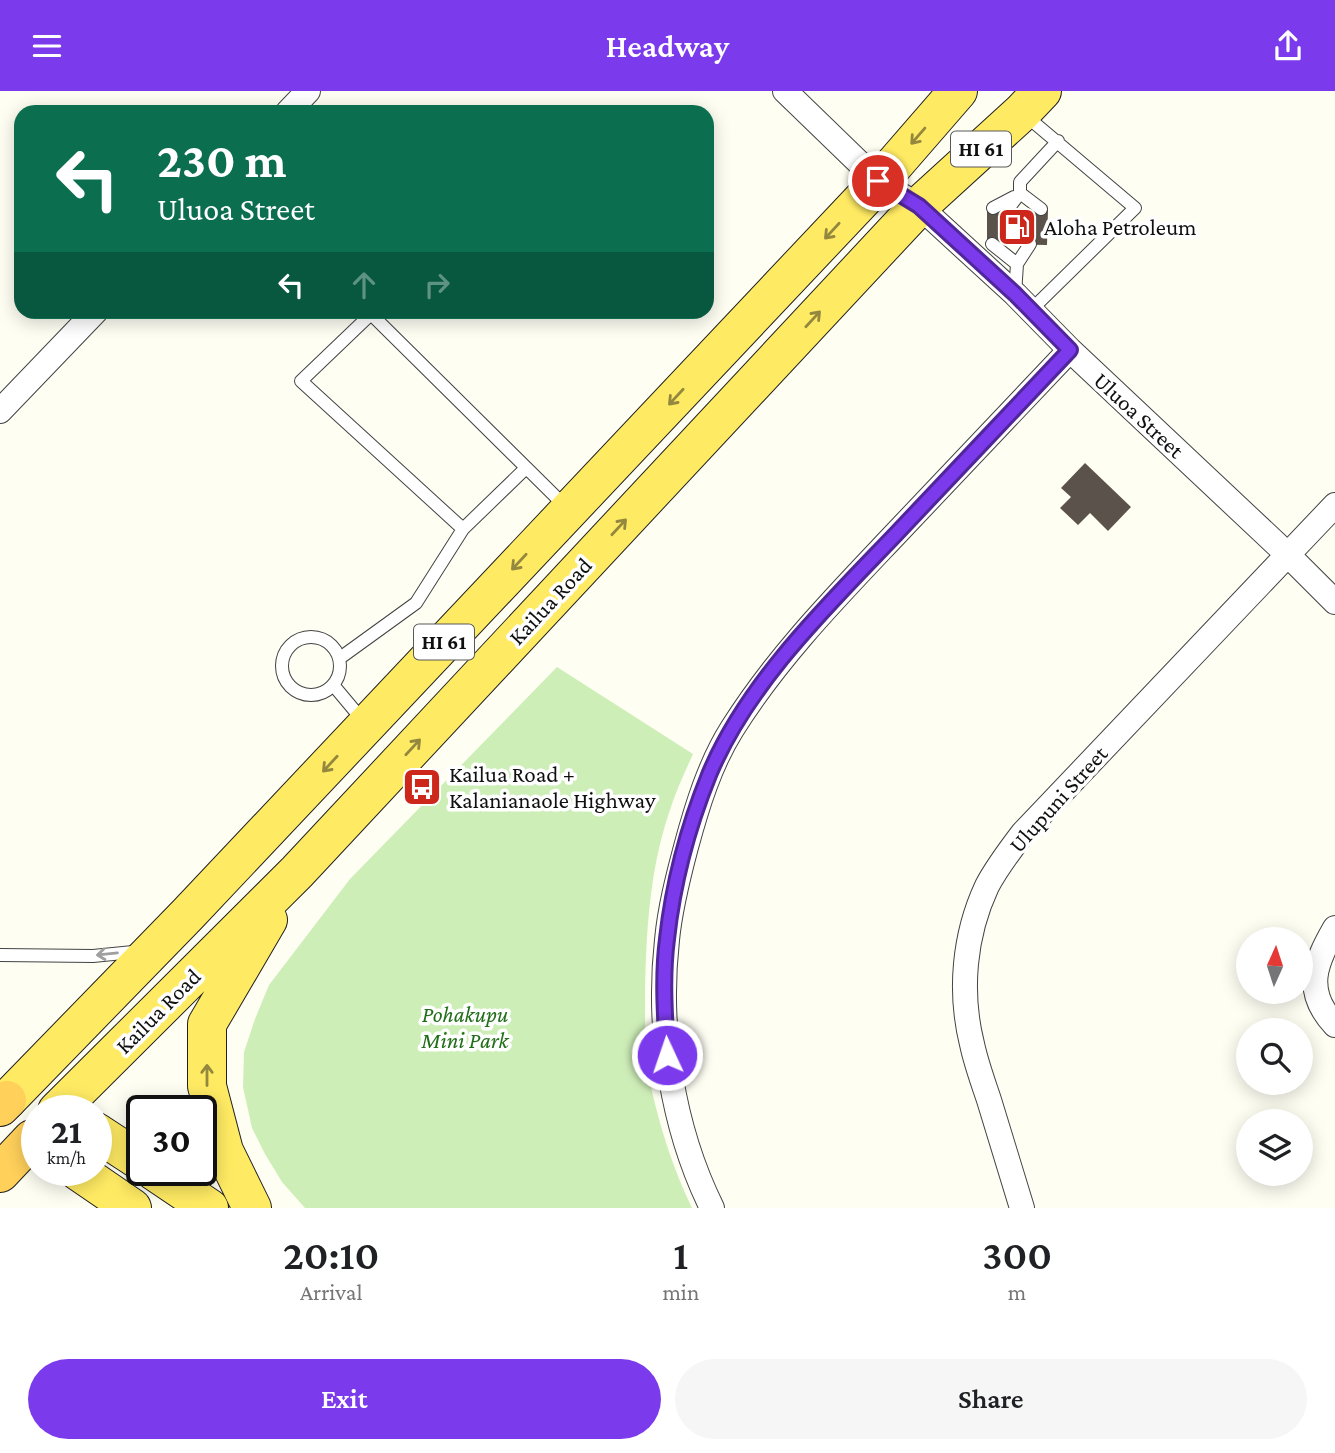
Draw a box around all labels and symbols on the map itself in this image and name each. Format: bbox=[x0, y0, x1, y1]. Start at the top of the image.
one-way arrow bbox=[910, 127, 926, 145]
road number: HI 61 bbox=[951, 132, 1011, 167]
pin bbox=[848, 151, 908, 211]
fuel station icon: Aloha Petroleum bbox=[996, 206, 1038, 248]
place label: Aloha Petroleum bbox=[1044, 214, 1197, 240]
one-way arrow bbox=[823, 222, 840, 239]
one-way arrow bbox=[805, 311, 822, 328]
street label: Uluoa Street bbox=[1089, 367, 1190, 463]
one-way arrow bbox=[667, 388, 684, 405]
one-way arrow bbox=[610, 519, 627, 536]
street label: Kailua Road bbox=[503, 552, 597, 650]
one-way arrow bbox=[511, 553, 528, 570]
road number: HI 61 bbox=[414, 625, 474, 659]
one-way arrow bbox=[405, 739, 422, 756]
street label: Ulupuni Street bbox=[1004, 740, 1113, 857]
one-way arrow bbox=[322, 754, 339, 772]
place label: Kailua Road + Kalanianaole Highway bbox=[449, 761, 656, 813]
bus stop icon: Kailua Road + Kalanianaole Highway bbox=[401, 766, 443, 808]
north arrow bbox=[1236, 927, 1312, 1005]
one-way arrow bbox=[96, 948, 119, 961]
street label: Kailua Road bbox=[110, 963, 206, 1059]
park label: Pohakupu Mini Park bbox=[420, 1001, 510, 1053]
position arrow bbox=[630, 1018, 704, 1092]
one-way arrow bbox=[200, 1064, 214, 1087]
speed limit sign: 30 bbox=[126, 1095, 217, 1186]

